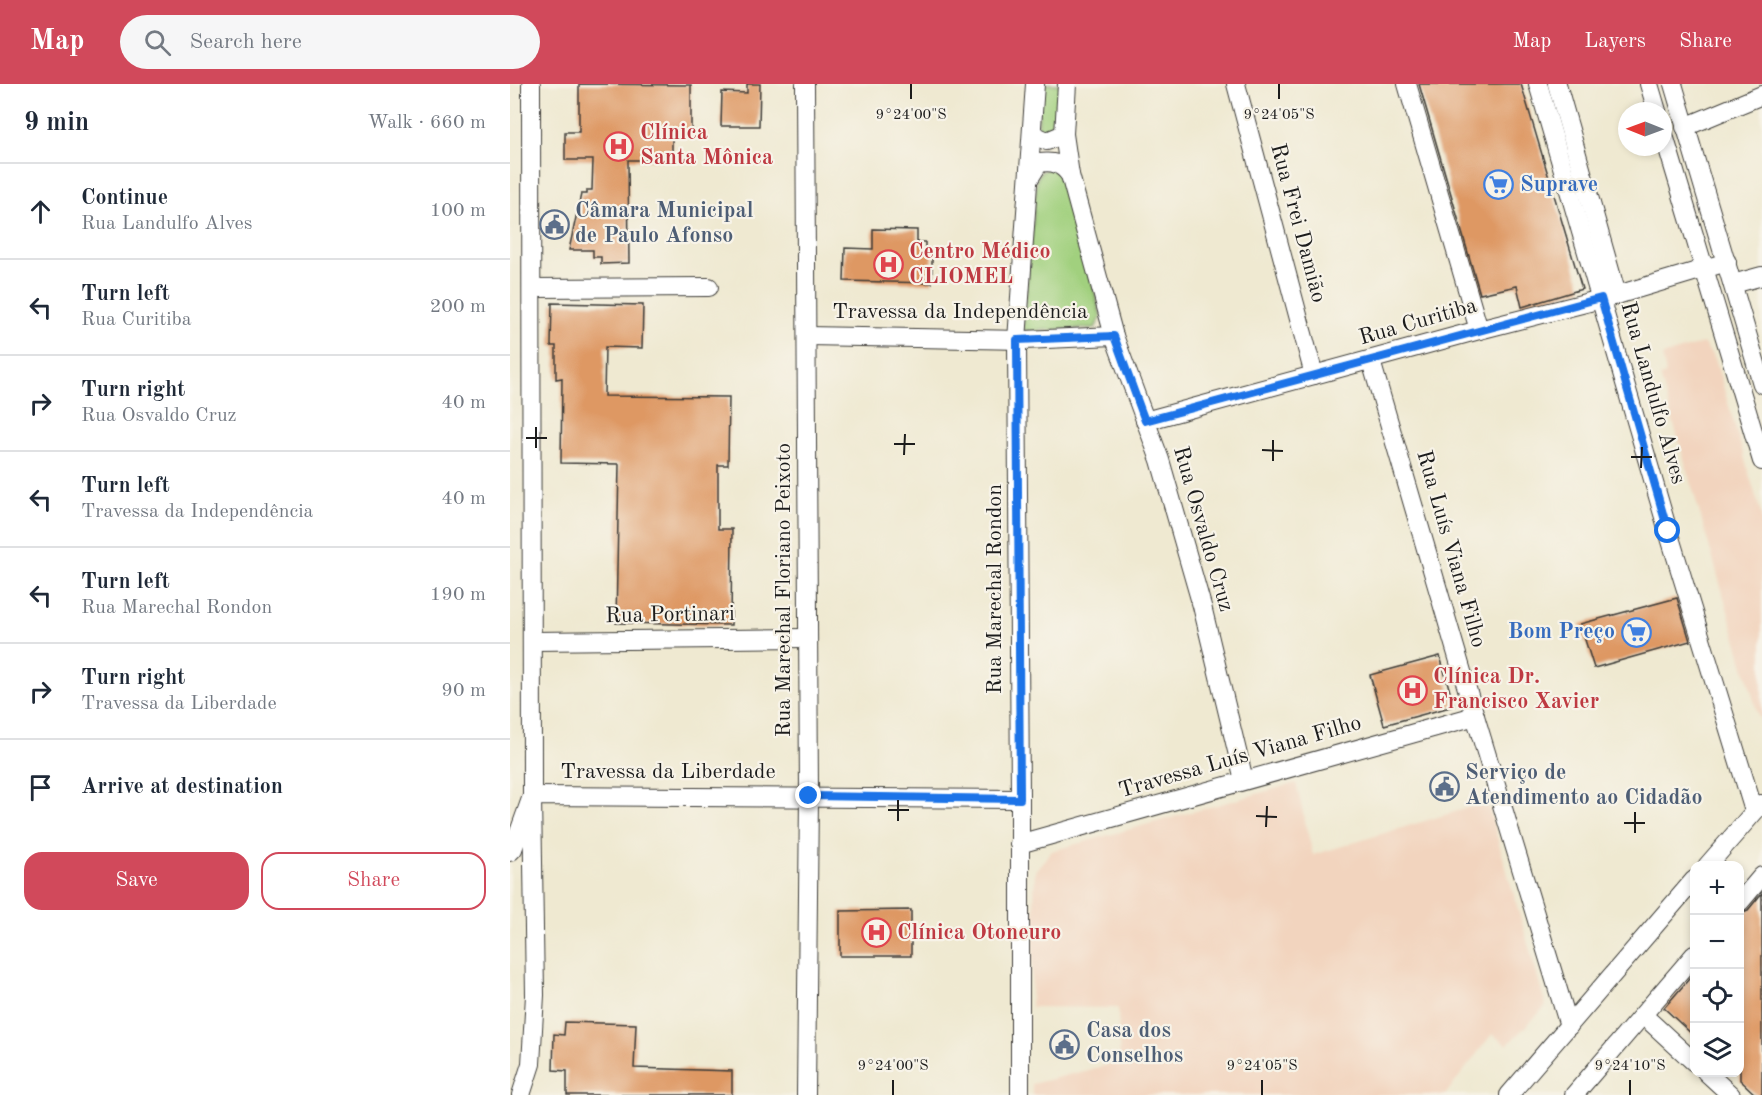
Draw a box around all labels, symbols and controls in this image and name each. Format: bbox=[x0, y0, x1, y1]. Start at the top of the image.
search box bbox=[120, 15, 540, 69]
icon: search bbox=[141, 26, 174, 59]
text: Map bbox=[30, 28, 84, 56]
text: Search here bbox=[189, 31, 302, 53]
text: Map bbox=[1512, 31, 1551, 52]
text: Layers bbox=[1584, 31, 1646, 52]
text: Share bbox=[1679, 31, 1732, 52]
north arrow bbox=[1618, 102, 1672, 156]
text: 9°24'00"S bbox=[875, 108, 947, 123]
text: 9°24'05"S bbox=[1243, 108, 1315, 123]
text: 9 min bbox=[24, 110, 89, 136]
text: Walk · 660 m bbox=[367, 113, 486, 133]
place label: Clínica Santa Mônica bbox=[640, 122, 773, 169]
hospital icon: Clínica Santa Mônica bbox=[603, 130, 635, 162]
street label: Rua Frei Damião bbox=[1266, 141, 1330, 305]
supermarket icon: Suprave bbox=[1483, 169, 1515, 201]
place label: Suprave bbox=[1520, 174, 1598, 196]
text: Continue bbox=[81, 187, 168, 209]
icon: ahead bbox=[24, 195, 57, 228]
place label: Câmara Municipal de Paulo Afonso bbox=[575, 200, 754, 247]
text: 100 m bbox=[430, 201, 486, 221]
public building icon: Câmara Municipal de Paulo Afonso bbox=[538, 208, 570, 240]
text: Rua Landulfo Alves bbox=[81, 214, 252, 234]
place label: Centro Médico CLIOMEL bbox=[909, 241, 1051, 288]
hospital icon: Centro Médico CLIOMEL bbox=[872, 249, 904, 281]
text: Turn left bbox=[81, 283, 170, 305]
icon: left bbox=[24, 291, 57, 324]
street label: Rua Curitiba bbox=[1356, 295, 1480, 349]
text: 200 m bbox=[430, 297, 486, 317]
street label: Rua Landulfo Alves bbox=[1616, 299, 1690, 487]
street label: Travessa da Independência bbox=[832, 301, 1088, 323]
text: Rua Curitiba bbox=[81, 310, 192, 330]
text: Turn right bbox=[81, 379, 185, 401]
icon: right bbox=[24, 387, 57, 420]
text: 40 m bbox=[441, 393, 486, 413]
text: Rua Osvaldo Cruz bbox=[81, 406, 236, 426]
street label: Rua Marechal Floriano Peixoto bbox=[773, 443, 795, 737]
street label: Rua Osvaldo Cruz bbox=[1169, 444, 1237, 614]
street label: Rua Luís Viana Filho bbox=[1412, 448, 1490, 650]
text: Turn left bbox=[81, 475, 170, 497]
icon: left bbox=[24, 483, 57, 516]
street label: Rua Marechal Rondon bbox=[984, 484, 1006, 694]
text: 40 m bbox=[441, 489, 486, 509]
text: Travessa da Independência bbox=[81, 502, 313, 522]
route start bbox=[1654, 517, 1680, 543]
text: Turn left bbox=[81, 571, 170, 593]
icon: left bbox=[24, 579, 57, 612]
text: 190 m bbox=[430, 585, 486, 605]
text: Rua Marechal Rondon bbox=[81, 598, 272, 618]
street label: Rua Portinari bbox=[605, 603, 735, 627]
supermarket icon: Bom Preço bbox=[1620, 616, 1652, 648]
place label: Bom Preço bbox=[1508, 621, 1615, 643]
place label: Clínica Dr. Francisco Xavier bbox=[1433, 666, 1599, 713]
text: Turn right bbox=[81, 667, 185, 689]
hospital icon: Clínica Dr. Francisco Xavier bbox=[1396, 674, 1428, 706]
icon: right bbox=[24, 675, 57, 708]
text: 90 m bbox=[441, 681, 486, 701]
text: Travessa da Liberdade bbox=[81, 694, 277, 714]
street label: Travessa Luís Viana Filho bbox=[1116, 712, 1364, 802]
street label: Travessa da Liberdade bbox=[560, 761, 776, 783]
place label: Serviço de Atendimento ao Cidadão bbox=[1465, 762, 1703, 809]
public building icon: Serviço de Atendimento ao Cidadão bbox=[1428, 770, 1460, 802]
icon: arrive bbox=[24, 771, 57, 804]
text: Arrive at destination bbox=[81, 776, 283, 798]
route end bbox=[795, 782, 821, 808]
button: Save bbox=[24, 852, 249, 910]
button: Share bbox=[261, 852, 486, 910]
map controls bbox=[1690, 861, 1744, 1077]
button: + bbox=[1690, 861, 1744, 915]
button: − bbox=[1690, 915, 1744, 969]
hospital icon: Clínica Otoneuro bbox=[860, 917, 892, 949]
place label: Clínica Otoneuro bbox=[897, 922, 1061, 944]
button: locate bbox=[1690, 969, 1744, 1023]
place label: Casa dos Conselhos bbox=[1086, 1020, 1183, 1067]
button: layers bbox=[1690, 1023, 1744, 1077]
public building icon: Casa dos Conselhos bbox=[1049, 1028, 1081, 1060]
text: 9°24'00"S bbox=[857, 1059, 929, 1074]
text: 9°24'05"S bbox=[1226, 1059, 1298, 1074]
text: 9°24'10"S bbox=[1594, 1059, 1666, 1074]

